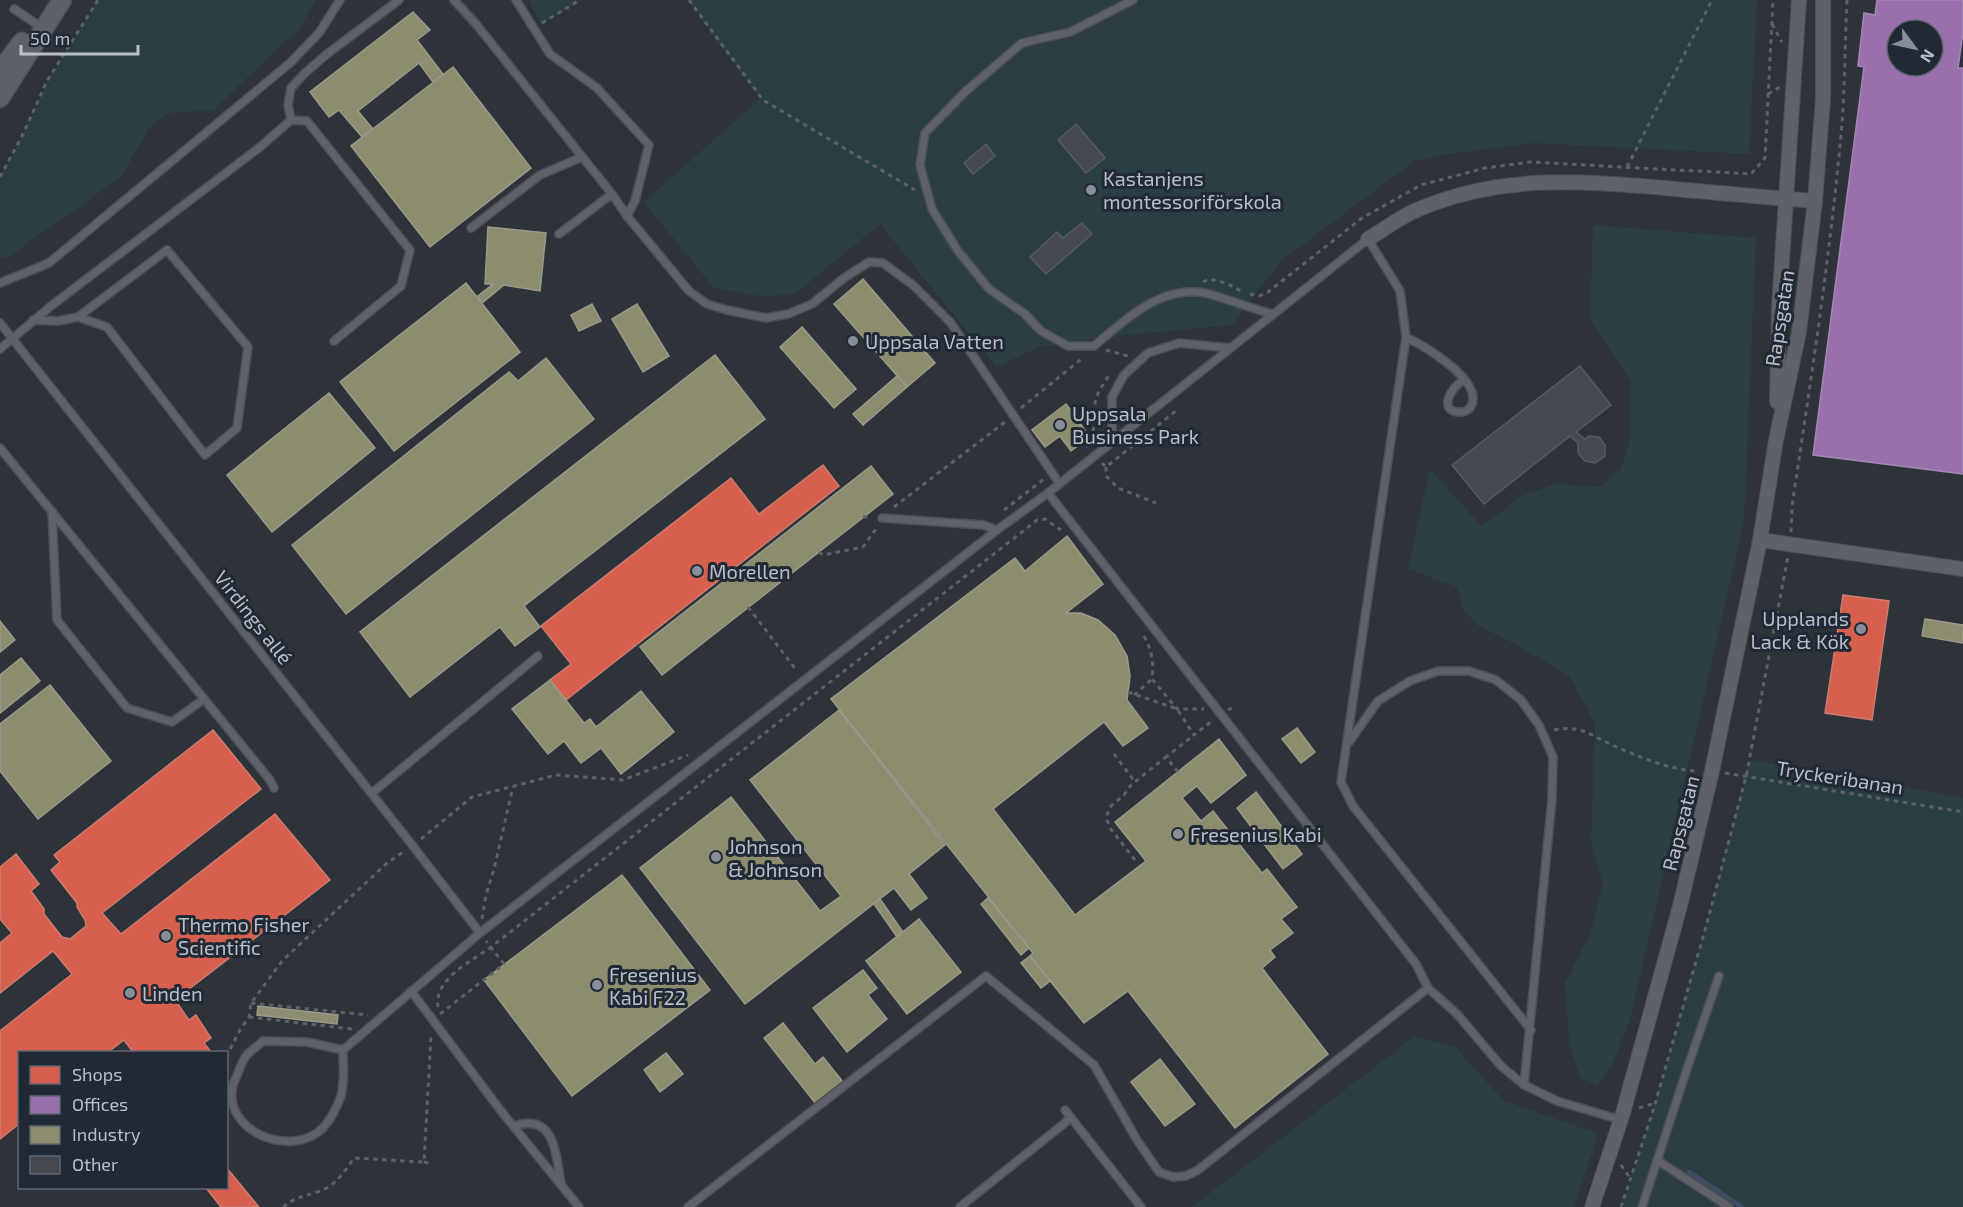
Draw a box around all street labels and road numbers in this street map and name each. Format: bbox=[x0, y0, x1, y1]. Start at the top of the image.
street label: Rapsgatan bbox=[1760, 268, 1798, 368]
street label: Virdings allé bbox=[210, 565, 298, 669]
street label: Tryckeribanan bbox=[1775, 755, 1905, 799]
street label: Rapsgatan bbox=[1657, 773, 1703, 873]

